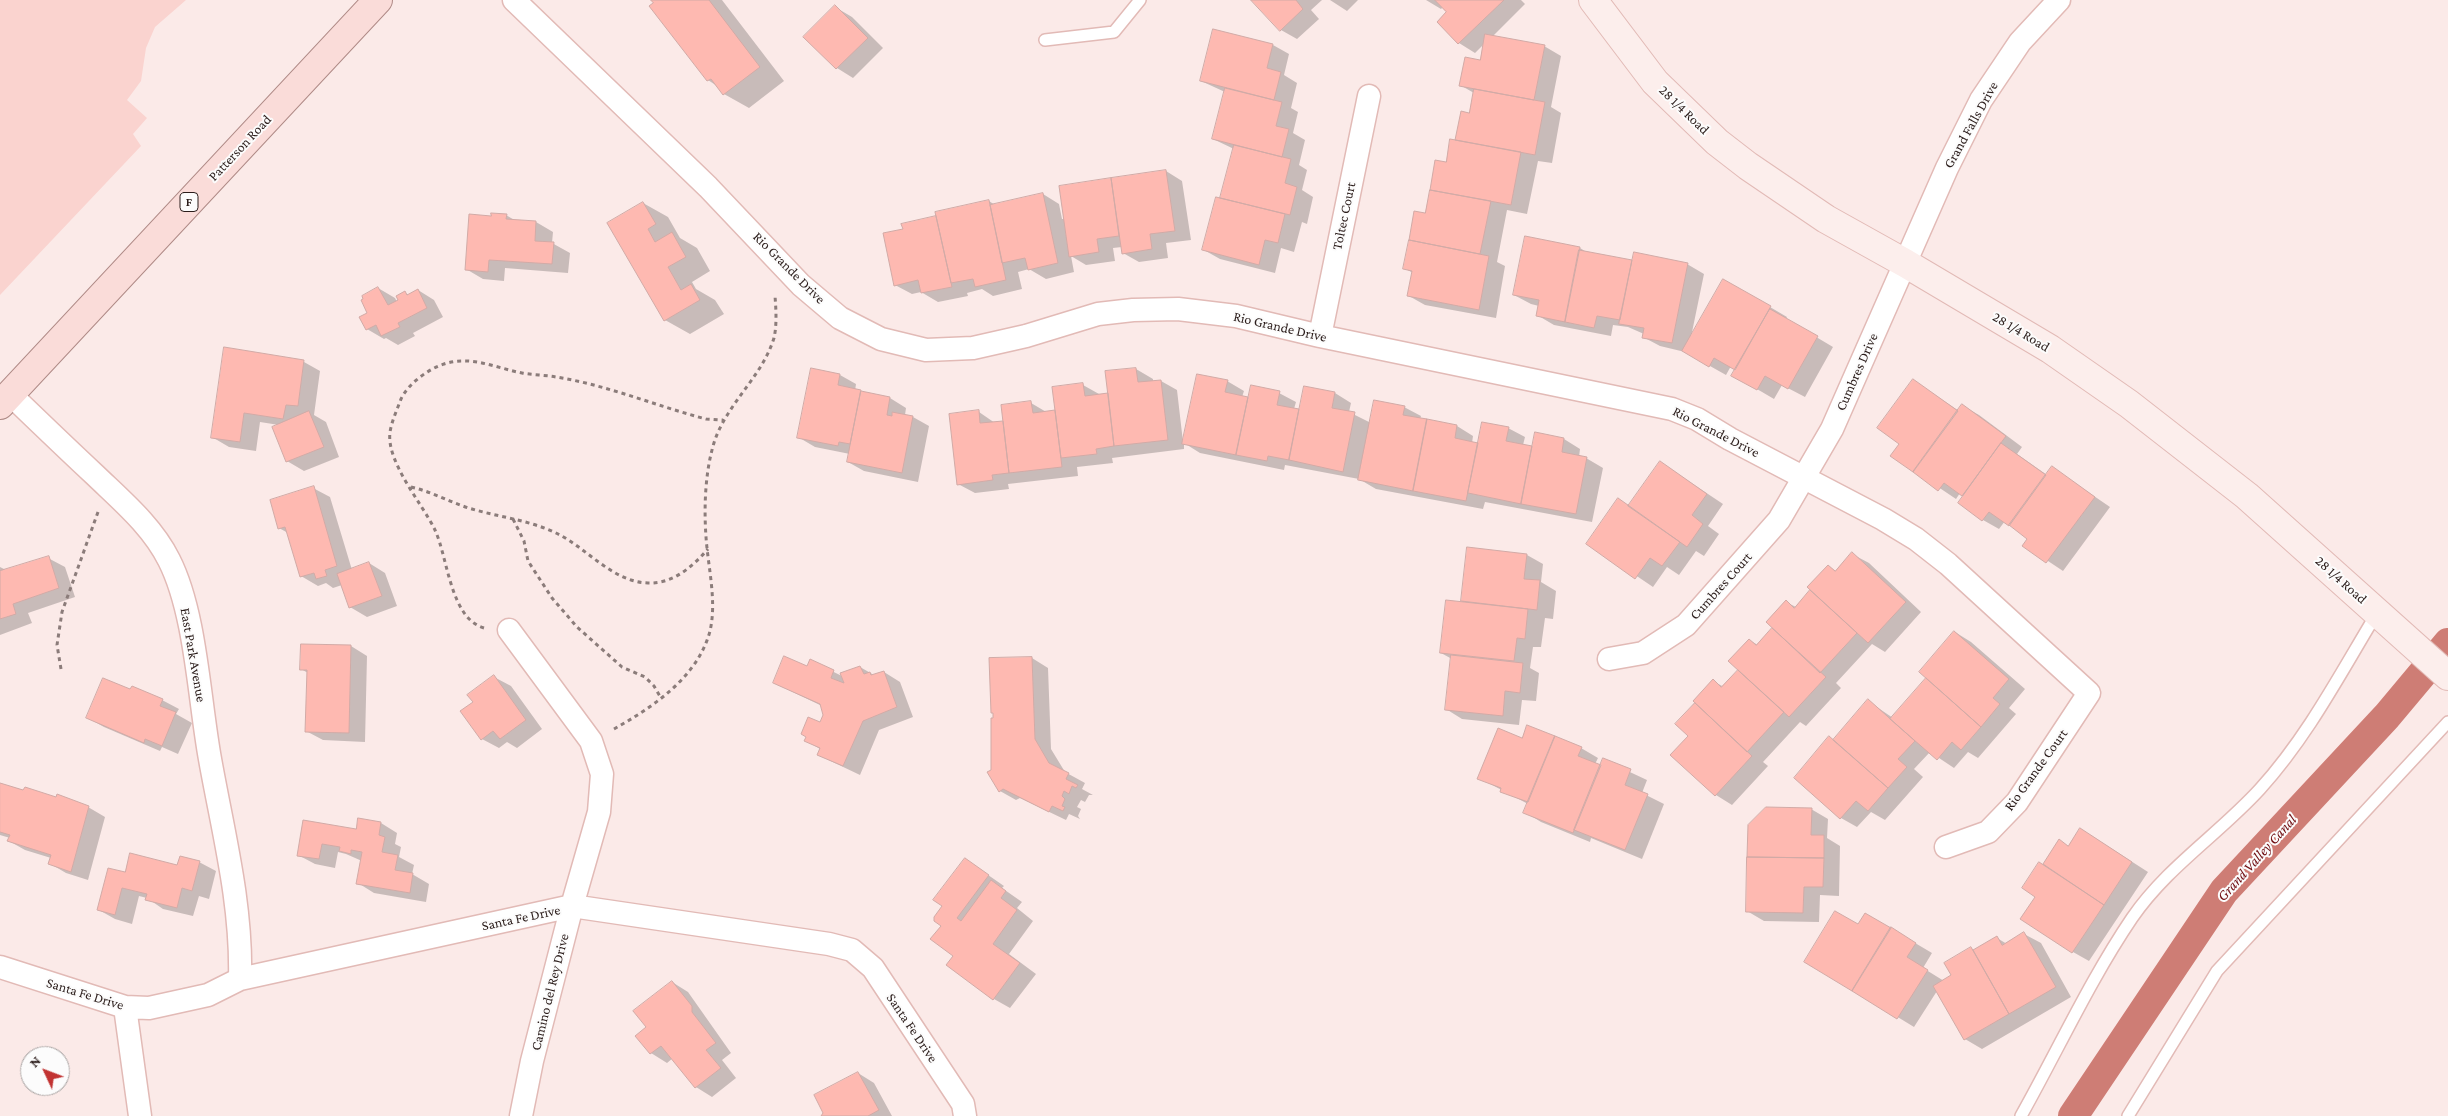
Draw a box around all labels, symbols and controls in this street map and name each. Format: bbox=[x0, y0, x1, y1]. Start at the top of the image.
street label: Grand Falls Drive bbox=[1940, 79, 2002, 171]
street label: 28 1/4 Road bbox=[1655, 82, 1713, 138]
street label: Patterson Road bbox=[205, 111, 275, 185]
street label: Toltec Court bbox=[1329, 181, 1359, 251]
road number: F bbox=[180, 192, 198, 212]
street label: Rio Grande Drive bbox=[749, 228, 829, 308]
street label: Rio Grande Drive bbox=[1232, 308, 1328, 346]
street label: 28 1/4 Road bbox=[1989, 308, 2053, 356]
street label: Cumbres Drive bbox=[1832, 330, 1882, 414]
street label: Rio Grande Drive bbox=[1670, 403, 1762, 461]
street label: Cumbres Court bbox=[1686, 549, 1756, 623]
street label: 28 1/4 Road bbox=[2312, 553, 2370, 607]
street label: East Park Avenue bbox=[176, 606, 210, 704]
street label: Rio Grande Court bbox=[2001, 726, 2071, 814]
water label: Grand Valley Canal bbox=[2213, 811, 2301, 905]
street label: Santa Fe Drive bbox=[480, 901, 562, 935]
street label: Camino del Rey Drive bbox=[527, 932, 573, 1052]
street label: Santa Fe Drive bbox=[44, 974, 126, 1014]
street label: Santa Fe Drive bbox=[883, 990, 941, 1066]
north arrow bbox=[20, 1046, 70, 1096]
text: N bbox=[26, 1053, 44, 1070]

